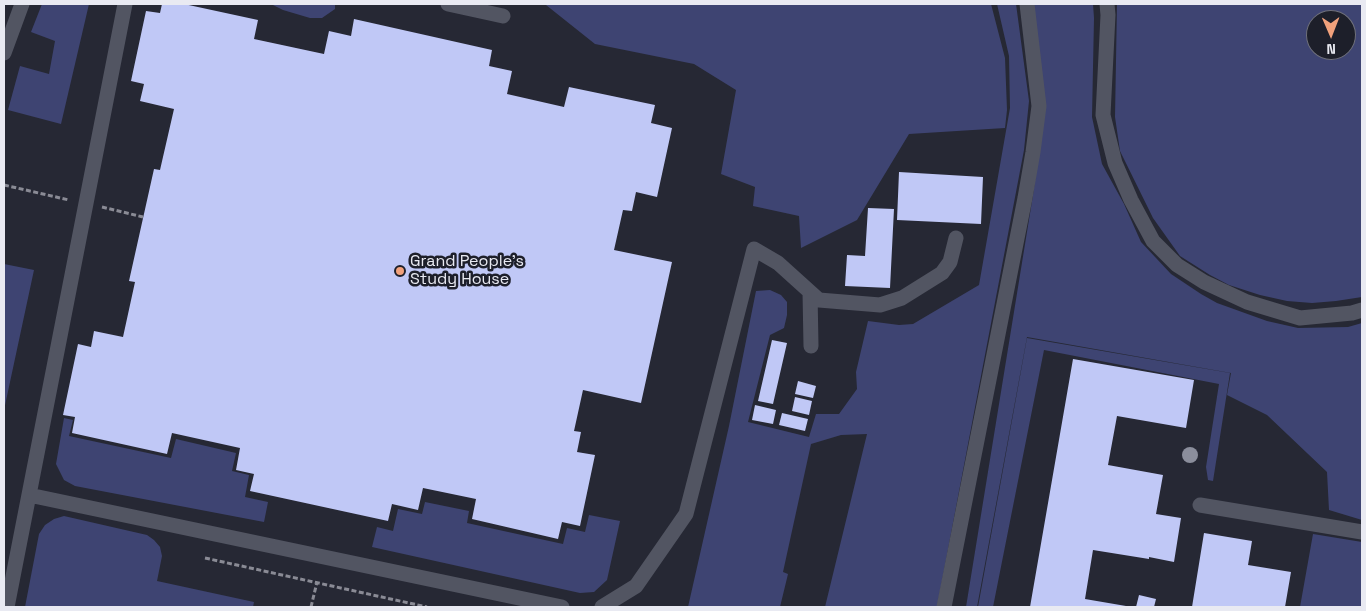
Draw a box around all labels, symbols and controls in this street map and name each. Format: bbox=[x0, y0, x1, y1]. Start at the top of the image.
north arrow bbox=[1306, 10, 1356, 60]
text: N bbox=[1326, 40, 1336, 58]
place label: Grand People's Study House bbox=[410, 252, 524, 290]
marker: Grand People's Study House bbox=[394, 265, 406, 277]

